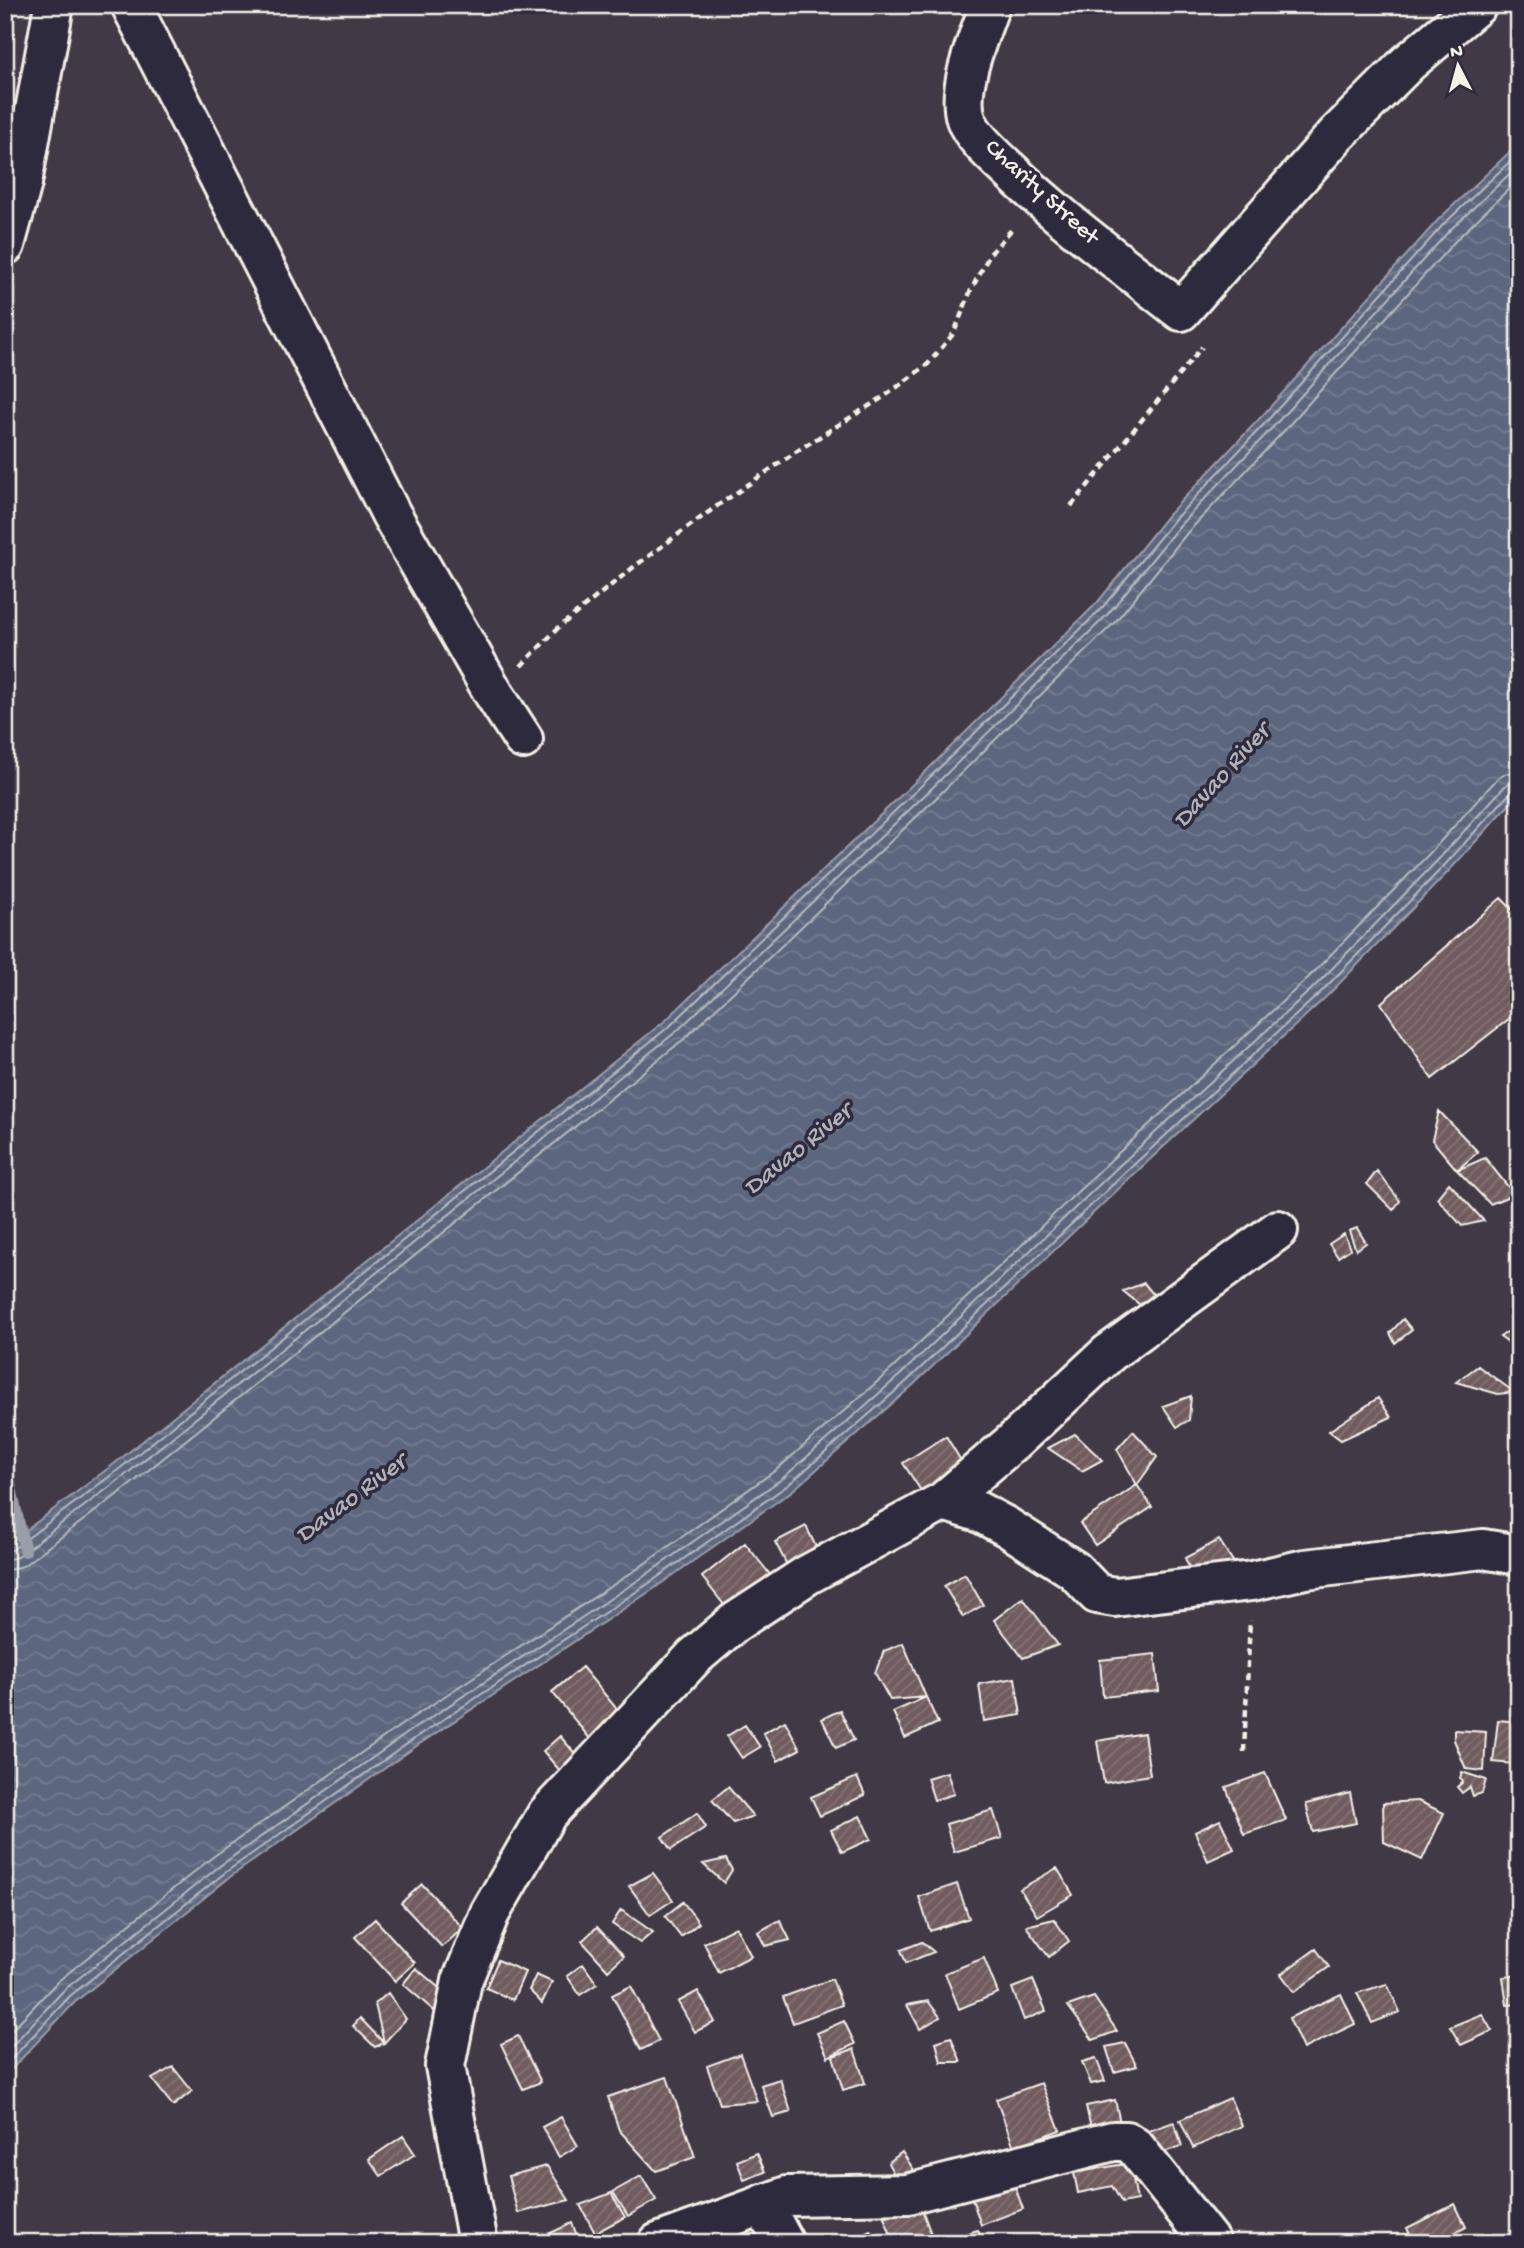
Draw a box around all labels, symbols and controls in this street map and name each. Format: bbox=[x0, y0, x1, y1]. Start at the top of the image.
north arrow bbox=[1422, 32, 1492, 102]
text: N bbox=[1449, 40, 1464, 65]
street label: Charity Street bbox=[978, 134, 1106, 253]
water label: Davao River bbox=[1168, 715, 1281, 836]
water label: Davao River bbox=[739, 1095, 863, 1204]
water label: Davao River bbox=[291, 1446, 417, 1552]

